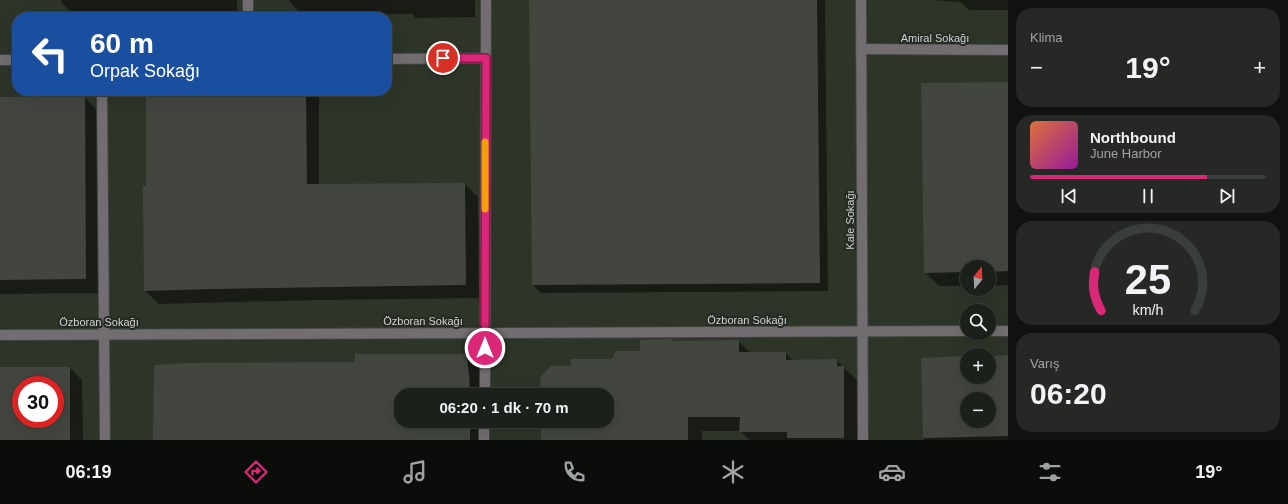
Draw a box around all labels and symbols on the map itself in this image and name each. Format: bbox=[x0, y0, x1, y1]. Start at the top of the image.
street label: Amiral Sokağı bbox=[901, 32, 969, 44]
pin bbox=[426, 41, 460, 75]
street label: Kale Sokağı bbox=[844, 190, 856, 250]
north arrow bbox=[960, 260, 996, 296]
street label: Özboran Sokağı bbox=[707, 314, 787, 326]
street label: Özboran Sokağı bbox=[383, 315, 463, 327]
street label: Özboran Sokağı bbox=[59, 316, 139, 328]
position arrow bbox=[464, 327, 506, 369]
speed limit sign: 30 bbox=[12, 376, 64, 428]

